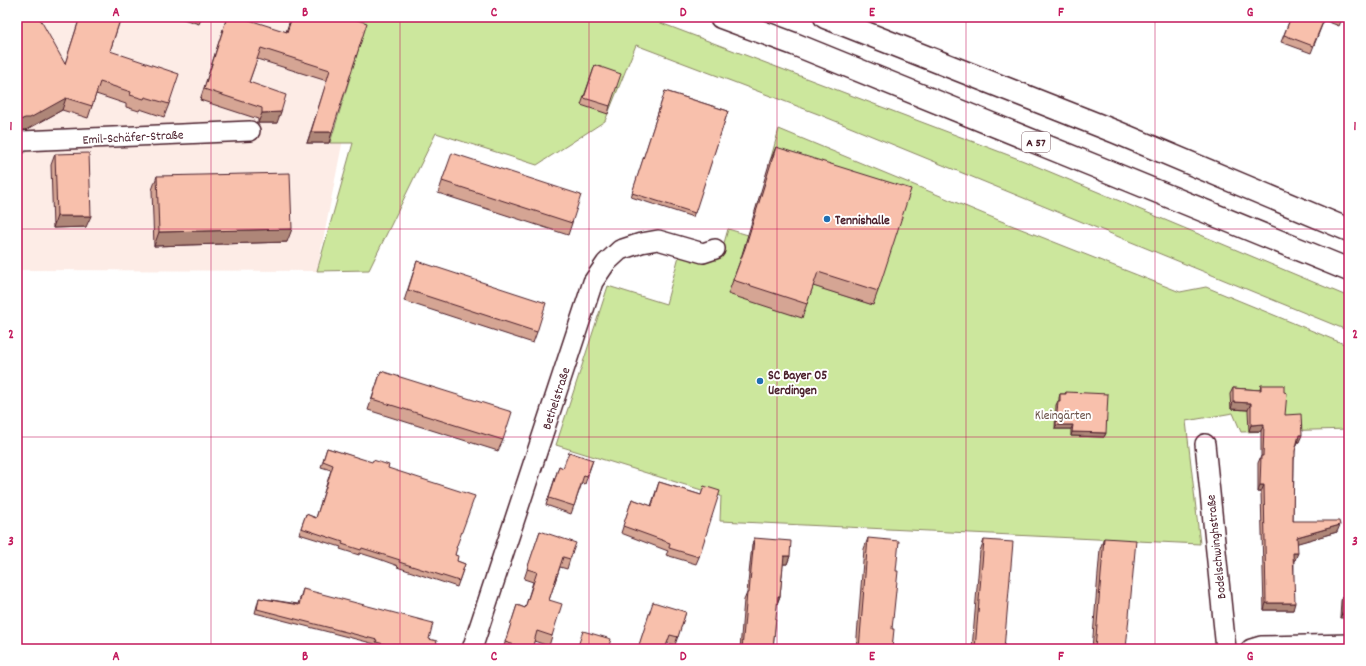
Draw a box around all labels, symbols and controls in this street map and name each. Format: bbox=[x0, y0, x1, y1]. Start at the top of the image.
text: A bbox=[112, 4, 120, 23]
text: B bbox=[302, 4, 308, 23]
text: C bbox=[491, 4, 498, 23]
text: D bbox=[680, 4, 687, 23]
text: E bbox=[869, 4, 876, 23]
text: F bbox=[1058, 4, 1064, 23]
text: G bbox=[1247, 4, 1254, 23]
text: 1 bbox=[10, 118, 13, 137]
text: 1 bbox=[1354, 118, 1357, 137]
street label: Emil-Schäfer-Straße bbox=[82, 126, 184, 151]
road number: A 57 bbox=[1022, 132, 1050, 152]
place label: Tennishalle bbox=[835, 212, 890, 231]
marker: Tennishalle bbox=[822, 214, 832, 224]
text: 2 bbox=[8, 326, 14, 345]
text: 2 bbox=[1352, 326, 1358, 345]
street label: Bethelstraße bbox=[538, 365, 576, 432]
place label: SC Bayer 05 Uerdingen bbox=[768, 367, 827, 401]
marker: SC Bayer 05 Uerdingen bbox=[755, 376, 765, 386]
park label: Kleingärten bbox=[1035, 407, 1091, 426]
street label: Bodelschwinghstraße bbox=[1203, 493, 1232, 600]
text: 3 bbox=[8, 533, 14, 552]
text: 3 bbox=[1352, 533, 1358, 552]
text: A bbox=[112, 648, 120, 666]
text: B bbox=[302, 648, 308, 666]
text: C bbox=[491, 648, 498, 666]
text: D bbox=[680, 648, 687, 666]
text: E bbox=[869, 648, 876, 666]
text: F bbox=[1058, 648, 1064, 666]
text: G bbox=[1247, 648, 1254, 666]

